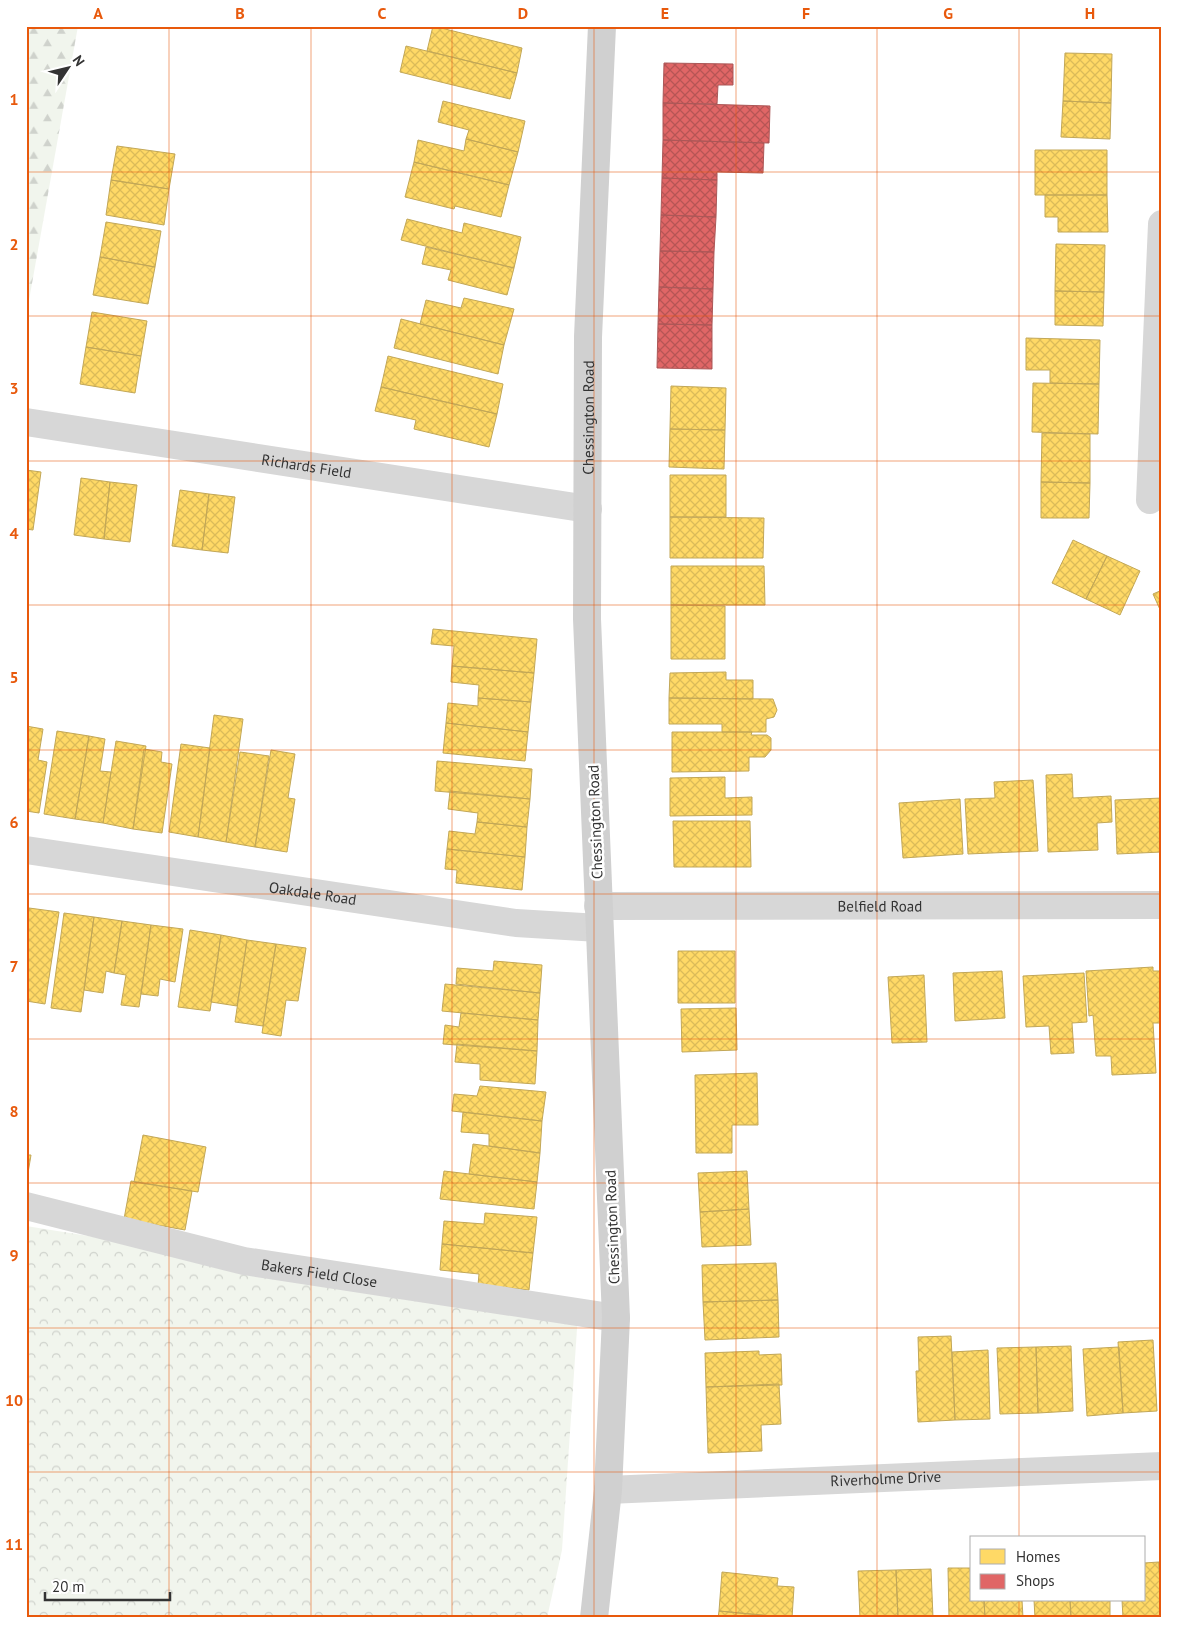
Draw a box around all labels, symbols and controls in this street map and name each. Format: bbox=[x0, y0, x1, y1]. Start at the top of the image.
text: A bbox=[93, 3, 103, 23]
text: B bbox=[235, 3, 245, 23]
text: C bbox=[378, 3, 387, 23]
text: D bbox=[518, 3, 528, 23]
text: E bbox=[661, 3, 669, 23]
text: F bbox=[802, 3, 810, 23]
text: G bbox=[943, 3, 953, 23]
text: H bbox=[1085, 3, 1095, 23]
north arrow bbox=[42, 42, 92, 92]
text: N bbox=[69, 52, 89, 69]
text: 1 bbox=[9, 89, 19, 109]
text: 2 bbox=[9, 234, 19, 254]
street label: Chessington Road bbox=[578, 360, 597, 475]
text: 3 bbox=[9, 378, 19, 398]
street label: Richards Field bbox=[260, 449, 353, 482]
text: 4 bbox=[9, 523, 19, 543]
text: 5 bbox=[9, 667, 19, 687]
street label: Chessington Road bbox=[584, 765, 606, 879]
text: 6 bbox=[9, 812, 19, 832]
street label: Oakdale Road bbox=[268, 877, 358, 909]
street label: Belfield Road bbox=[838, 896, 922, 915]
text: 7 bbox=[9, 956, 19, 976]
text: 8 bbox=[9, 1101, 19, 1121]
street label: Chessington Road bbox=[601, 1170, 623, 1284]
text: 9 bbox=[9, 1245, 19, 1265]
street label: Bakers Field Close bbox=[260, 1254, 379, 1291]
text: 10 bbox=[5, 1390, 23, 1410]
street label: Riverholme Drive bbox=[830, 1466, 942, 1490]
text: 11 bbox=[5, 1534, 23, 1554]
legend bbox=[970, 1536, 1146, 1602]
text: Homes bbox=[1016, 1547, 1060, 1566]
scale bar bbox=[45, 1569, 170, 1601]
text: Shops bbox=[1016, 1571, 1055, 1590]
text: 20 m bbox=[52, 1577, 85, 1596]

